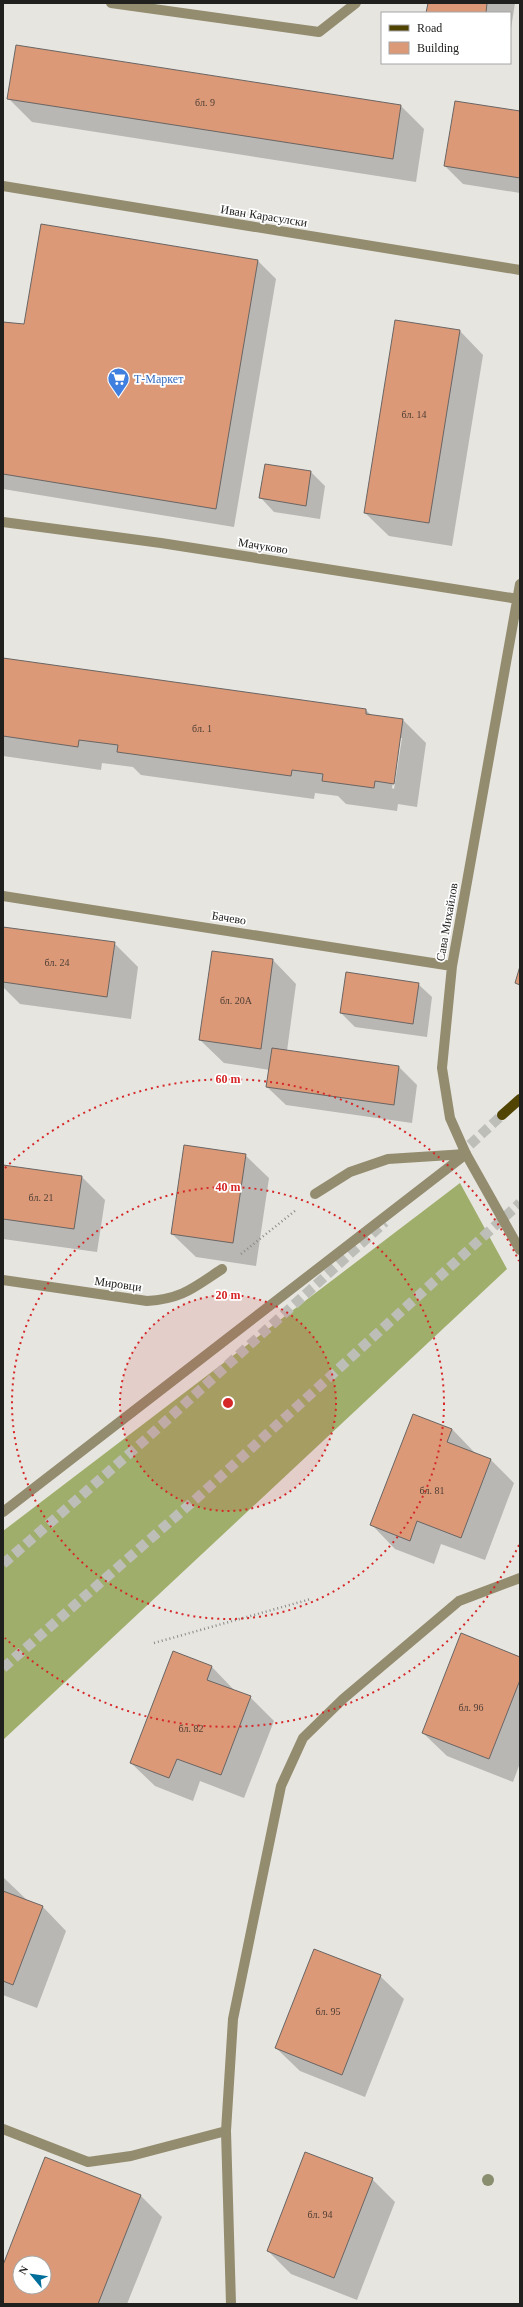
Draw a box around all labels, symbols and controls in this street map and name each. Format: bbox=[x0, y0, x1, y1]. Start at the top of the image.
legend bbox=[381, 12, 511, 64]
text: Road bbox=[417, 21, 442, 35]
text: Building bbox=[417, 41, 459, 55]
house number: бл. 9 bbox=[195, 97, 215, 108]
street label: Иван Карасулски bbox=[220, 202, 309, 230]
supermarket icon: Т-Маркет bbox=[106, 366, 132, 399]
place label: Т-Маркет bbox=[134, 372, 184, 386]
house number: бл. 14 bbox=[402, 409, 426, 420]
street label: Мачуково bbox=[237, 535, 289, 557]
house number: бл. 1 bbox=[192, 723, 212, 734]
street label: Сава Михайлов bbox=[433, 881, 461, 962]
street label: Бачево bbox=[211, 908, 247, 928]
house number: бл. 24 bbox=[45, 957, 69, 968]
house number: бл. 20А bbox=[220, 995, 253, 1006]
text: 60 m bbox=[216, 1072, 241, 1086]
text: 40 m bbox=[216, 1180, 241, 1194]
house number: бл. 21 bbox=[29, 1192, 53, 1203]
street label: Мировци bbox=[93, 1274, 143, 1294]
text: 20 m bbox=[216, 1288, 241, 1302]
centre of rings bbox=[221, 1396, 235, 1410]
house number: бл. 81 bbox=[420, 1485, 444, 1496]
house number: бл. 96 bbox=[459, 1702, 483, 1713]
house number: бл. 82 bbox=[179, 1723, 203, 1734]
house number: бл. 95 bbox=[316, 2006, 340, 2017]
house number: бл. 94 bbox=[308, 2209, 332, 2220]
north arrow bbox=[12, 2255, 52, 2295]
text: N bbox=[16, 2264, 30, 2277]

